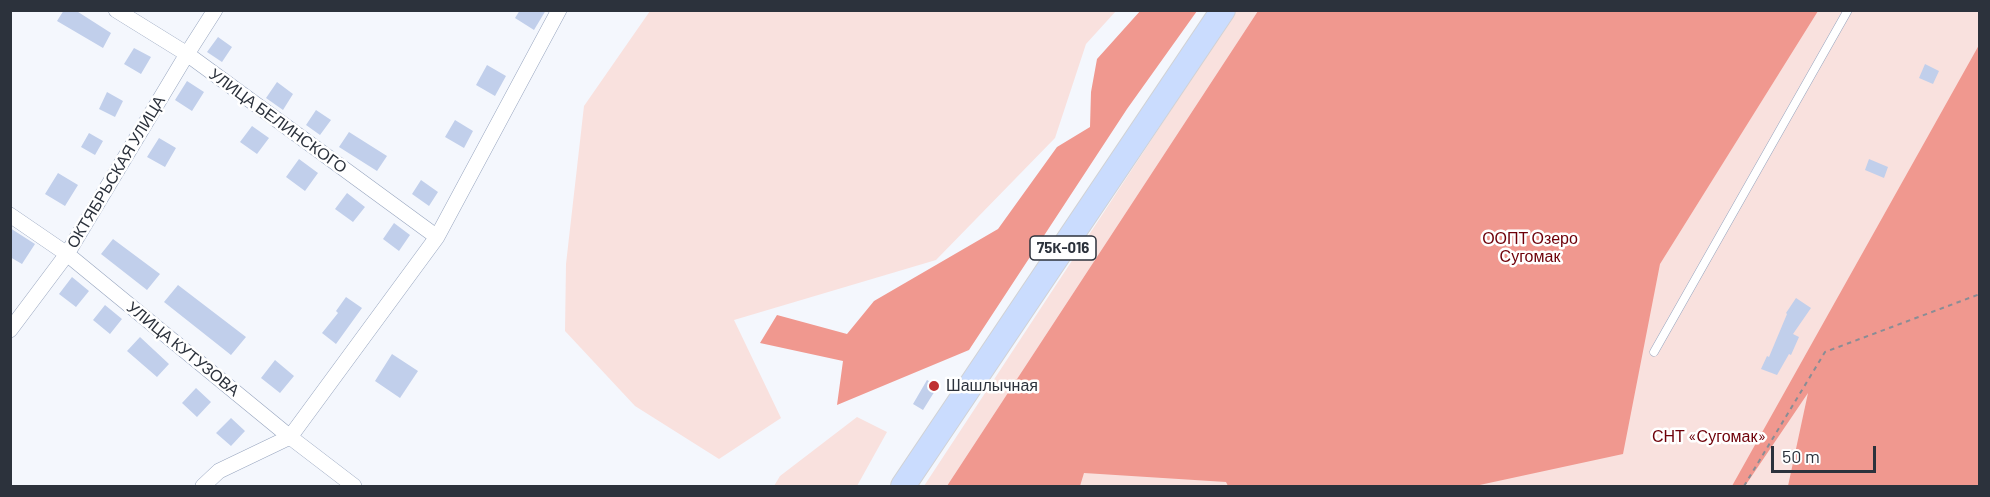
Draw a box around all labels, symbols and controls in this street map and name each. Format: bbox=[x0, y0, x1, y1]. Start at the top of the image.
street label: УЛИЦА БЕЛИНСКОГО bbox=[205, 65, 351, 177]
street label: ОКТЯБРЬСКАЯ УЛИЦА bbox=[63, 92, 169, 252]
park label: ООПТ Озеро Сугомак bbox=[1482, 229, 1578, 267]
road number: 75К-016 bbox=[1030, 236, 1096, 260]
street label: УЛИЦА КУТУЗОВА bbox=[123, 298, 243, 400]
place label: Шашлычная bbox=[946, 376, 1038, 396]
marker: Шашлычная bbox=[927, 379, 941, 393]
park label: СНТ «Сугомак» bbox=[1652, 427, 1766, 447]
scale bar bbox=[1774, 434, 1879, 472]
text: 50 m bbox=[1782, 445, 1820, 467]

